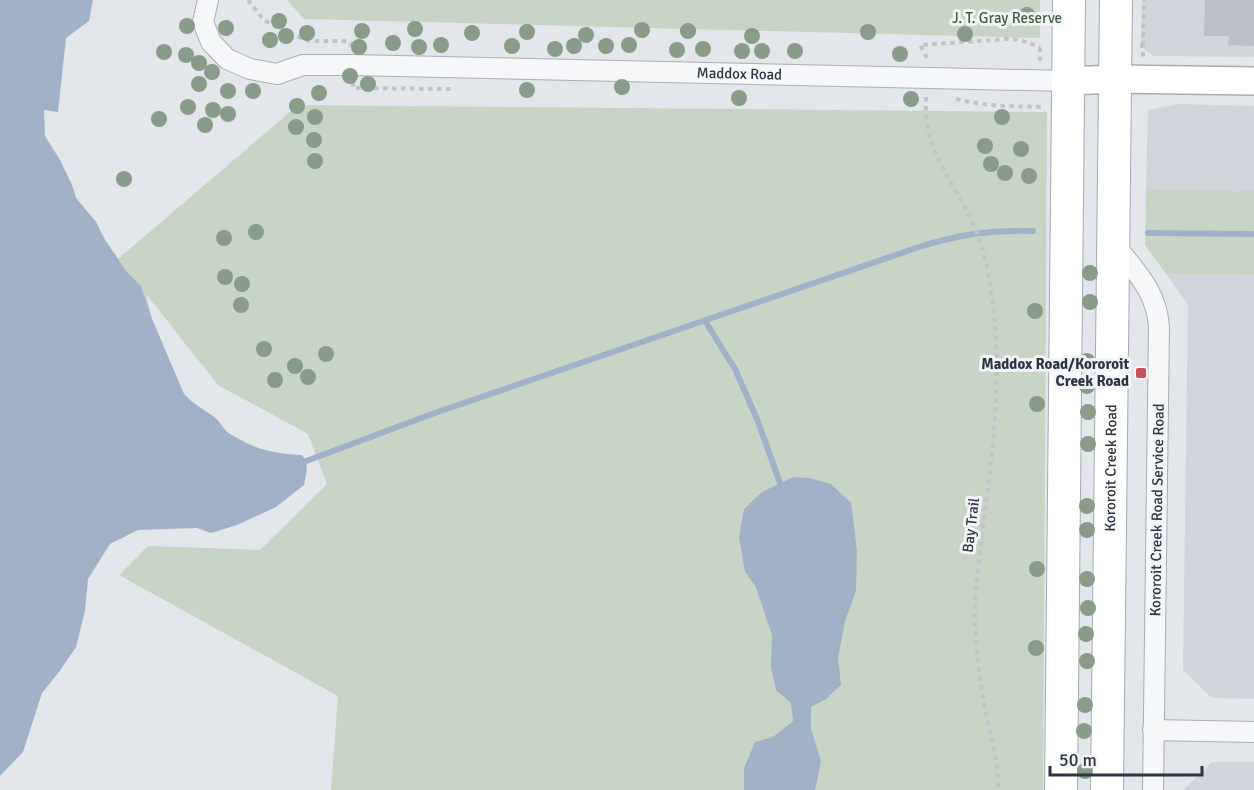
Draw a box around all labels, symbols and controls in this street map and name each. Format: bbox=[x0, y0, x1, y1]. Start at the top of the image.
park label: J. T. Gray Reserve bbox=[952, 9, 1062, 27]
street label: Maddox Road bbox=[696, 64, 782, 84]
place label: Maddox Road/Kororoit Creek Road bbox=[981, 355, 1129, 390]
marker: Maddox Road/Kororoit Creek Road bbox=[1134, 366, 1148, 380]
street label: Kororoit Creek Road Service Road bbox=[1146, 403, 1168, 617]
street label: Kororoit Creek Road bbox=[1101, 404, 1120, 532]
street label: Bay Trail bbox=[959, 497, 983, 553]
scale bar bbox=[1050, 739, 1202, 777]
text: 50 m bbox=[1059, 749, 1097, 771]

